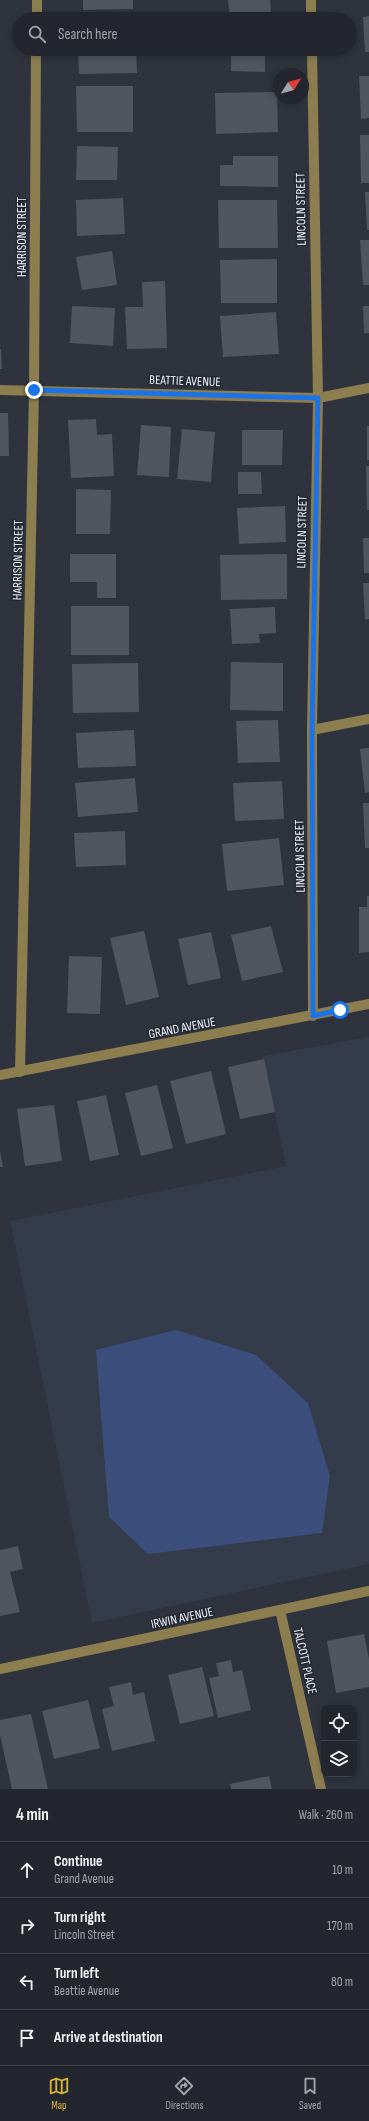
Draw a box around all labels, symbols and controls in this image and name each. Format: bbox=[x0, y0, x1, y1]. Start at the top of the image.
search box bbox=[12, 12, 357, 56]
icon: search bbox=[26, 23, 48, 45]
text: Search here bbox=[58, 25, 118, 44]
north arrow bbox=[273, 68, 309, 104]
street label: LINCOLN STREET bbox=[292, 172, 310, 246]
street label: HARRISON STREET bbox=[14, 197, 30, 277]
street label: BEATTIE AVENUE bbox=[149, 372, 221, 390]
route end bbox=[25, 381, 43, 399]
street label: LINCOLN STREET bbox=[293, 495, 311, 569]
street label: HARRISON STREET bbox=[9, 520, 27, 600]
street label: LINCOLN STREET bbox=[291, 819, 309, 893]
route start bbox=[331, 1001, 349, 1019]
street label: GRAND AVENUE bbox=[147, 1014, 217, 1042]
street label: IRWIN AVENUE bbox=[149, 1604, 215, 1632]
street label: TALCOTT PLACE bbox=[290, 1626, 320, 1696]
map controls bbox=[321, 1705, 357, 1777]
button: locate bbox=[321, 1705, 357, 1741]
button: layers bbox=[321, 1741, 357, 1777]
text: 4 min bbox=[16, 1805, 49, 1825]
text: Walk · 260 m bbox=[299, 1807, 353, 1823]
text: Continue bbox=[54, 1852, 103, 1871]
icon: ahead bbox=[16, 1859, 38, 1881]
text: 10 m bbox=[332, 1862, 353, 1878]
text: Grand Avenue bbox=[54, 1871, 114, 1887]
text: Turn right bbox=[54, 1908, 106, 1927]
icon: right bbox=[16, 1915, 38, 1937]
text: 170 m bbox=[327, 1918, 353, 1934]
text: Lincoln Street bbox=[54, 1927, 115, 1943]
text: Turn left bbox=[54, 1964, 99, 1983]
icon: left bbox=[16, 1971, 38, 1993]
text: 80 m bbox=[331, 1974, 353, 1990]
text: Beattie Avenue bbox=[54, 1983, 119, 1999]
icon: arrive bbox=[16, 2027, 38, 2049]
text: Arrive at destination bbox=[54, 2028, 163, 2047]
tab: Map bbox=[48, 2075, 70, 2112]
tab: Directions bbox=[166, 2075, 203, 2112]
tab: Saved bbox=[299, 2075, 321, 2112]

